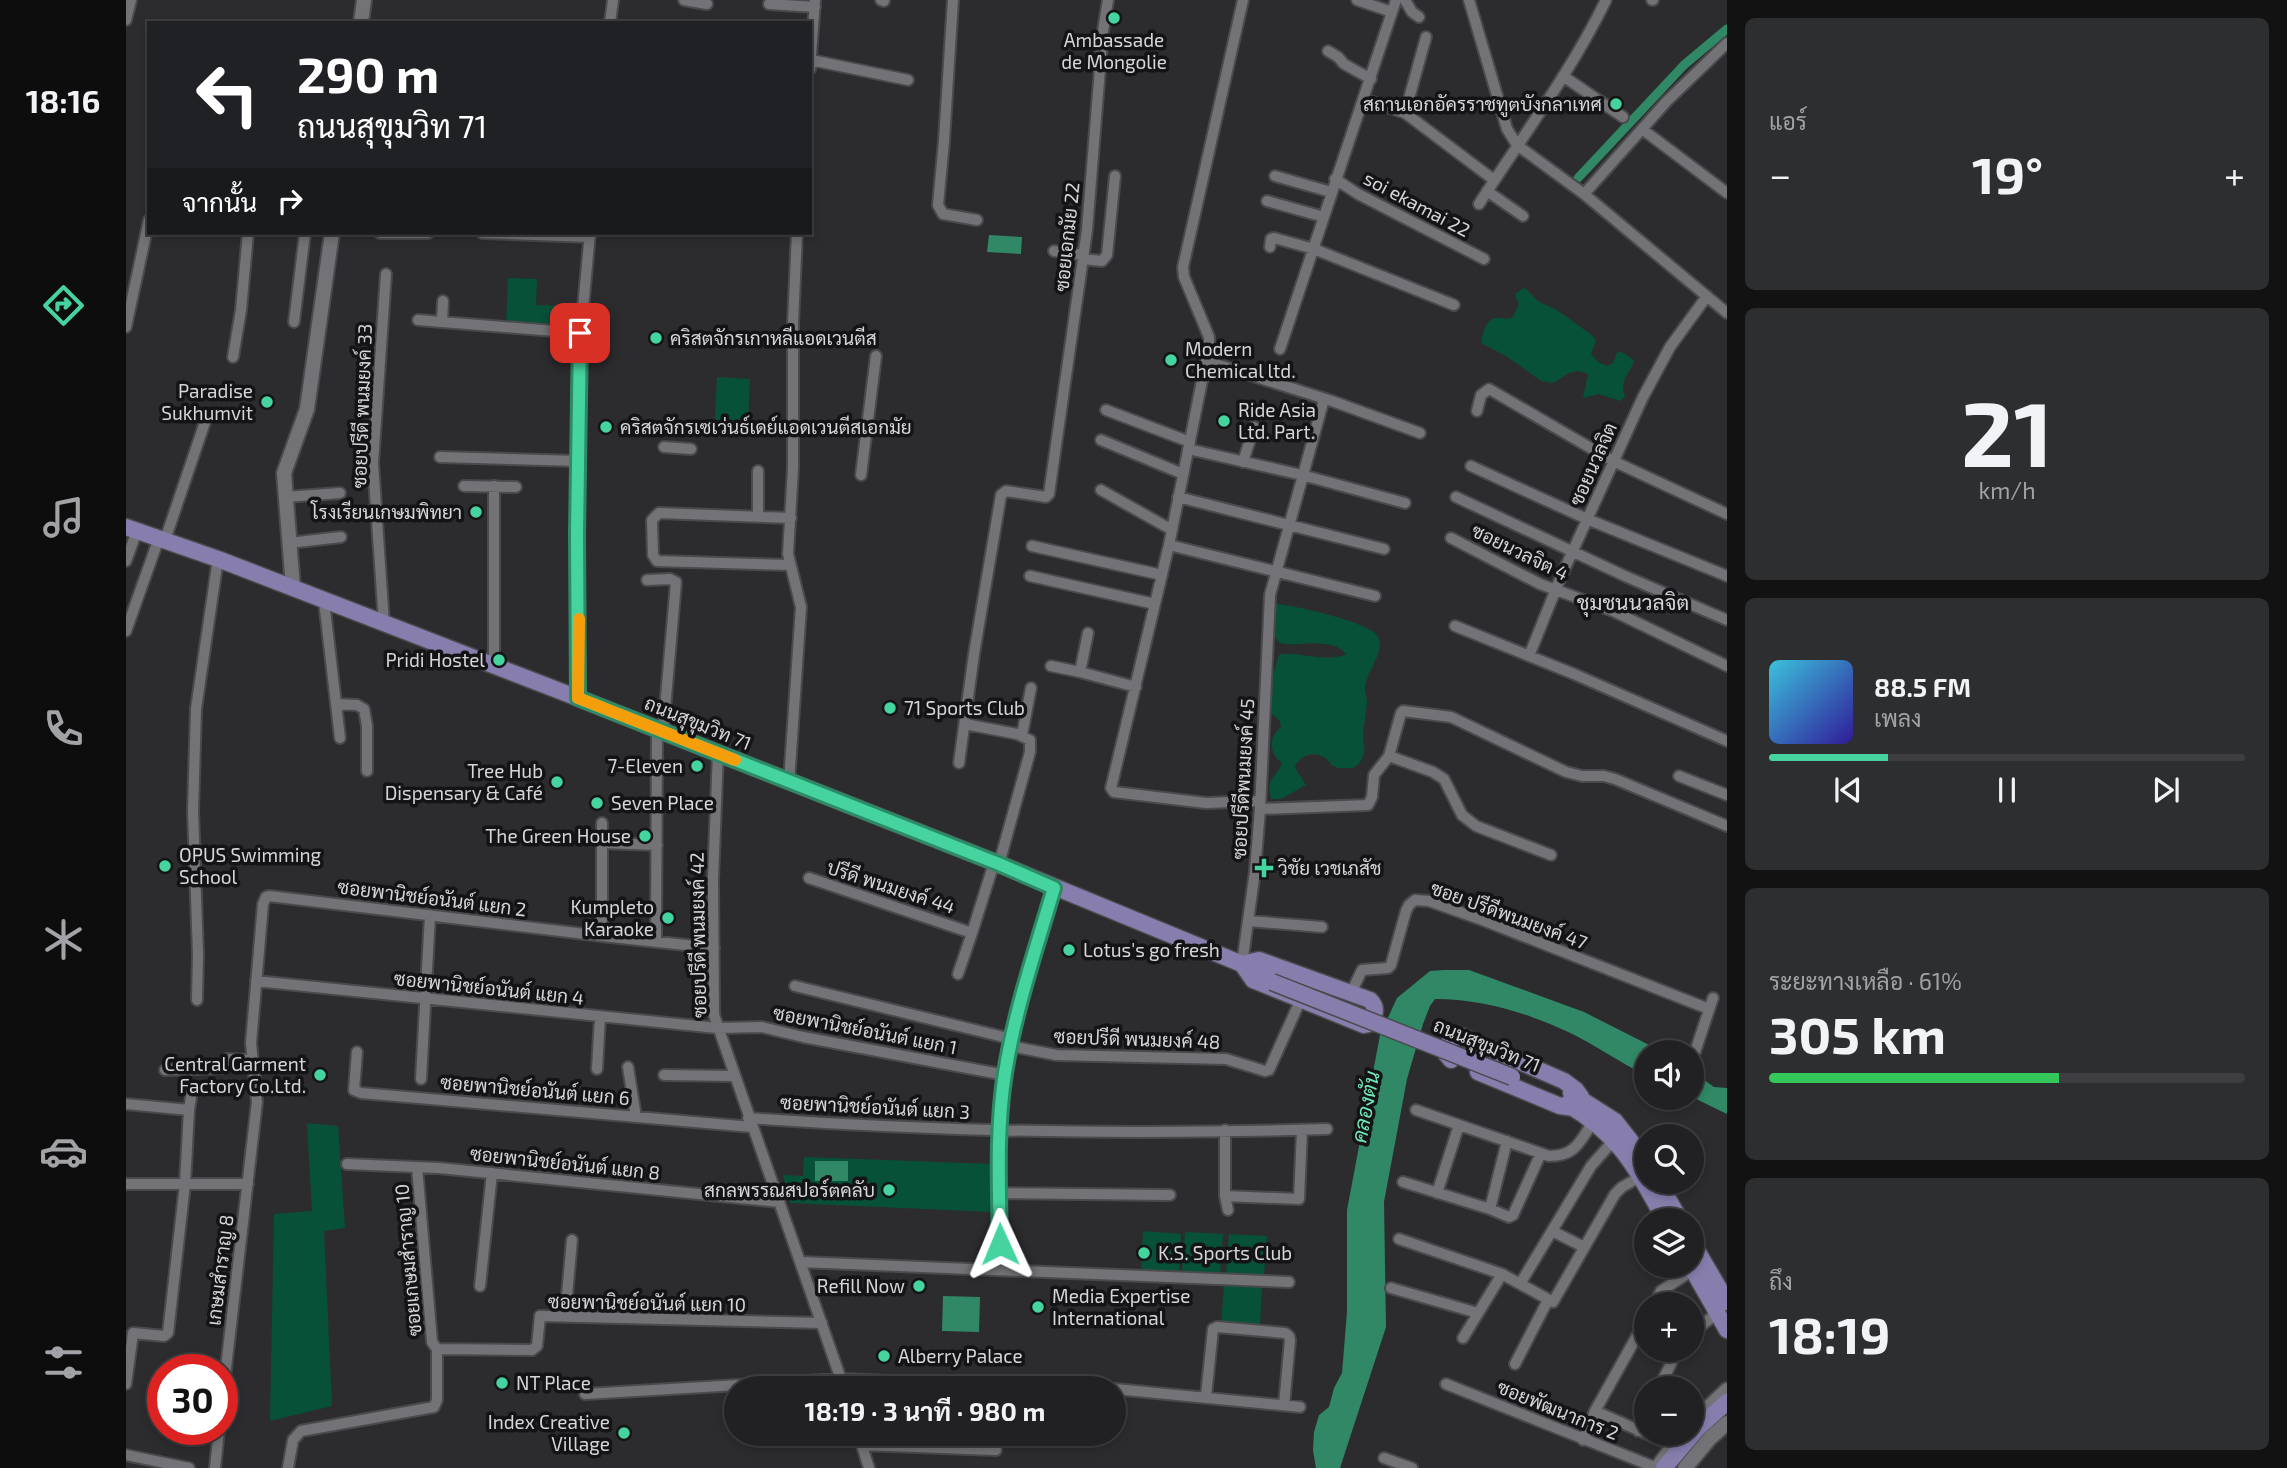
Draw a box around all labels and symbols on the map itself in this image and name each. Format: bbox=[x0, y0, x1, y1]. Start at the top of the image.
marker: Ambassade de Mongolie bbox=[1106, 10, 1122, 26]
place label: Ambassade de Mongolie bbox=[1061, 28, 1167, 73]
place label: สถานเอกอัครราชทูตบังกลาเทศ bbox=[1363, 92, 1602, 118]
marker: สถานเอกอัครราชทูตบังกลาเทศ bbox=[1608, 96, 1624, 112]
street label: soi ekamai 22 bbox=[1360, 166, 1474, 241]
street label: ซอยเอกมัย 22 bbox=[1049, 181, 1084, 293]
pin bbox=[550, 303, 610, 363]
street label: ซอยปรีดี พนมยงค์ 33 bbox=[347, 323, 376, 489]
place label: คริสตจักรเกาหลีแอดเวนตีส bbox=[670, 326, 877, 349]
marker: คริสตจักรเกาหลีแอดเวนตีส bbox=[648, 330, 664, 346]
place label: Modern Chemical ltd. bbox=[1185, 337, 1296, 382]
marker: Modern Chemical ltd. bbox=[1163, 352, 1179, 368]
place label: Paradise Sukhumvit bbox=[161, 379, 253, 424]
marker: Paradise Sukhumvit bbox=[259, 394, 275, 410]
place label: Ride Asia Ltd. Part. bbox=[1238, 398, 1316, 443]
marker: Ride Asia Ltd. Part. bbox=[1216, 413, 1232, 429]
place label: คริสตจักรเซเว่นธ์เดย์แอดเวนตีสเอกมัย bbox=[620, 415, 912, 438]
marker: คริสตจักรเซเว่นธ์เดย์แอดเวนตีสเอกมัย bbox=[598, 419, 614, 435]
street label: ซอยนวลจิต bbox=[1564, 419, 1621, 509]
place label: โรงเรียนเกษมพิทยา bbox=[310, 500, 462, 523]
marker: โรงเรียนเกษมพิทยา bbox=[468, 504, 484, 520]
street label: ซอยนวลจิต 4 bbox=[1468, 518, 1572, 585]
district label: ชุมชนนวลจิต bbox=[1577, 589, 1689, 617]
place label: Pridi Hostel bbox=[385, 648, 485, 671]
marker: Pridi Hostel bbox=[491, 652, 507, 668]
street label: ถนนสุขุมวิท 71 bbox=[641, 691, 755, 756]
place label: 71 Sports Club bbox=[904, 696, 1025, 719]
street label: ซอยปรีดีพนมยงค์ 45 bbox=[1227, 698, 1258, 860]
marker: 71 Sports Club bbox=[882, 700, 898, 716]
place label: 7-Eleven bbox=[608, 754, 683, 777]
marker: 7-Eleven bbox=[689, 758, 705, 774]
place label: Tree Hub Dispensary & Café bbox=[385, 759, 543, 804]
marker: Tree Hub Dispensary & Café bbox=[549, 774, 565, 790]
place label: Seven Place bbox=[611, 791, 714, 814]
marker: Seven Place bbox=[589, 795, 605, 811]
place label: The Green House bbox=[485, 824, 631, 847]
marker: The Green House bbox=[637, 828, 653, 844]
place label: OPUS Swimming School bbox=[179, 843, 321, 888]
street label: ซอยปรีดี พนมยงค์ 42 bbox=[685, 852, 710, 1018]
street label: ปรีดี พนมยงค์ 44 bbox=[824, 855, 958, 918]
place label: วิชัย เวชเภสัช bbox=[1278, 856, 1382, 879]
marker: OPUS Swimming School bbox=[157, 858, 173, 874]
marker: วิชัย เวชเภสัช bbox=[1256, 860, 1272, 876]
street label: ซอยพานิชย์อนันต์ แยก 2 bbox=[336, 875, 528, 920]
street label: ซอย ปรีดีพนมยงค์ 47 bbox=[1428, 876, 1591, 954]
place label: Kumpleto Karaoke bbox=[570, 895, 654, 940]
marker: Kumpleto Karaoke bbox=[660, 910, 676, 926]
place label: Lotus's go fresh bbox=[1083, 938, 1220, 961]
marker: Lotus's go fresh bbox=[1061, 942, 1077, 958]
street label: ซอยพานิชย์อนันต์ แยก 4 bbox=[393, 966, 585, 1009]
street label: ซอยพานิชย์อนันต์ แยก 1 bbox=[771, 1000, 959, 1059]
street label: ถนนสุขุมวิท 71 bbox=[1430, 1013, 1544, 1078]
street label: ซอยปรีดี พนมยงค์ 48 bbox=[1053, 1024, 1221, 1053]
place label: Central Garment Factory Co.Ltd. bbox=[164, 1052, 306, 1097]
marker: Central Garment Factory Co.Ltd. bbox=[312, 1067, 328, 1083]
water label: คลองตัน bbox=[1345, 1068, 1384, 1145]
street label: ซอยพานิชย์อนันต์ แยก 6 bbox=[439, 1070, 631, 1109]
street label: ซอยพานิชย์อนันต์ แยก 3 bbox=[780, 1090, 970, 1123]
street label: ซอยพานิชย์อนันต์ แยก 8 bbox=[469, 1141, 661, 1184]
place label: สกลพรรณสปอร์ตคลับ bbox=[704, 1178, 875, 1201]
marker: สกลพรรณสปอร์ตคลับ bbox=[881, 1182, 897, 1198]
street label: ซอยเกษมสำราญ 10 bbox=[389, 1183, 427, 1337]
position arrow bbox=[963, 1207, 1037, 1281]
street label: เกษมสำราญ 8 bbox=[201, 1213, 239, 1327]
place label: K.S. Sports Club bbox=[1158, 1241, 1292, 1264]
marker: K.S. Sports Club bbox=[1136, 1245, 1152, 1261]
place label: Refill Now bbox=[817, 1274, 905, 1297]
marker: Refill Now bbox=[911, 1278, 927, 1294]
place label: Media Expertise International bbox=[1052, 1284, 1190, 1329]
street label: ซอยพานิชย์อนันต์ แยก 10 bbox=[548, 1289, 746, 1316]
marker: Media Expertise International bbox=[1030, 1299, 1046, 1315]
place label: Alberry Palace bbox=[898, 1344, 1023, 1367]
marker: Alberry Palace bbox=[876, 1348, 892, 1364]
speed limit sign: 30 bbox=[147, 1354, 238, 1445]
place label: NT Place bbox=[516, 1371, 591, 1394]
marker: NT Place bbox=[494, 1375, 510, 1391]
street label: ซอยพัฒนาการ 2 bbox=[1494, 1375, 1622, 1444]
place label: Index Creative Village bbox=[488, 1410, 610, 1455]
marker: Index Creative Village bbox=[616, 1425, 632, 1441]

